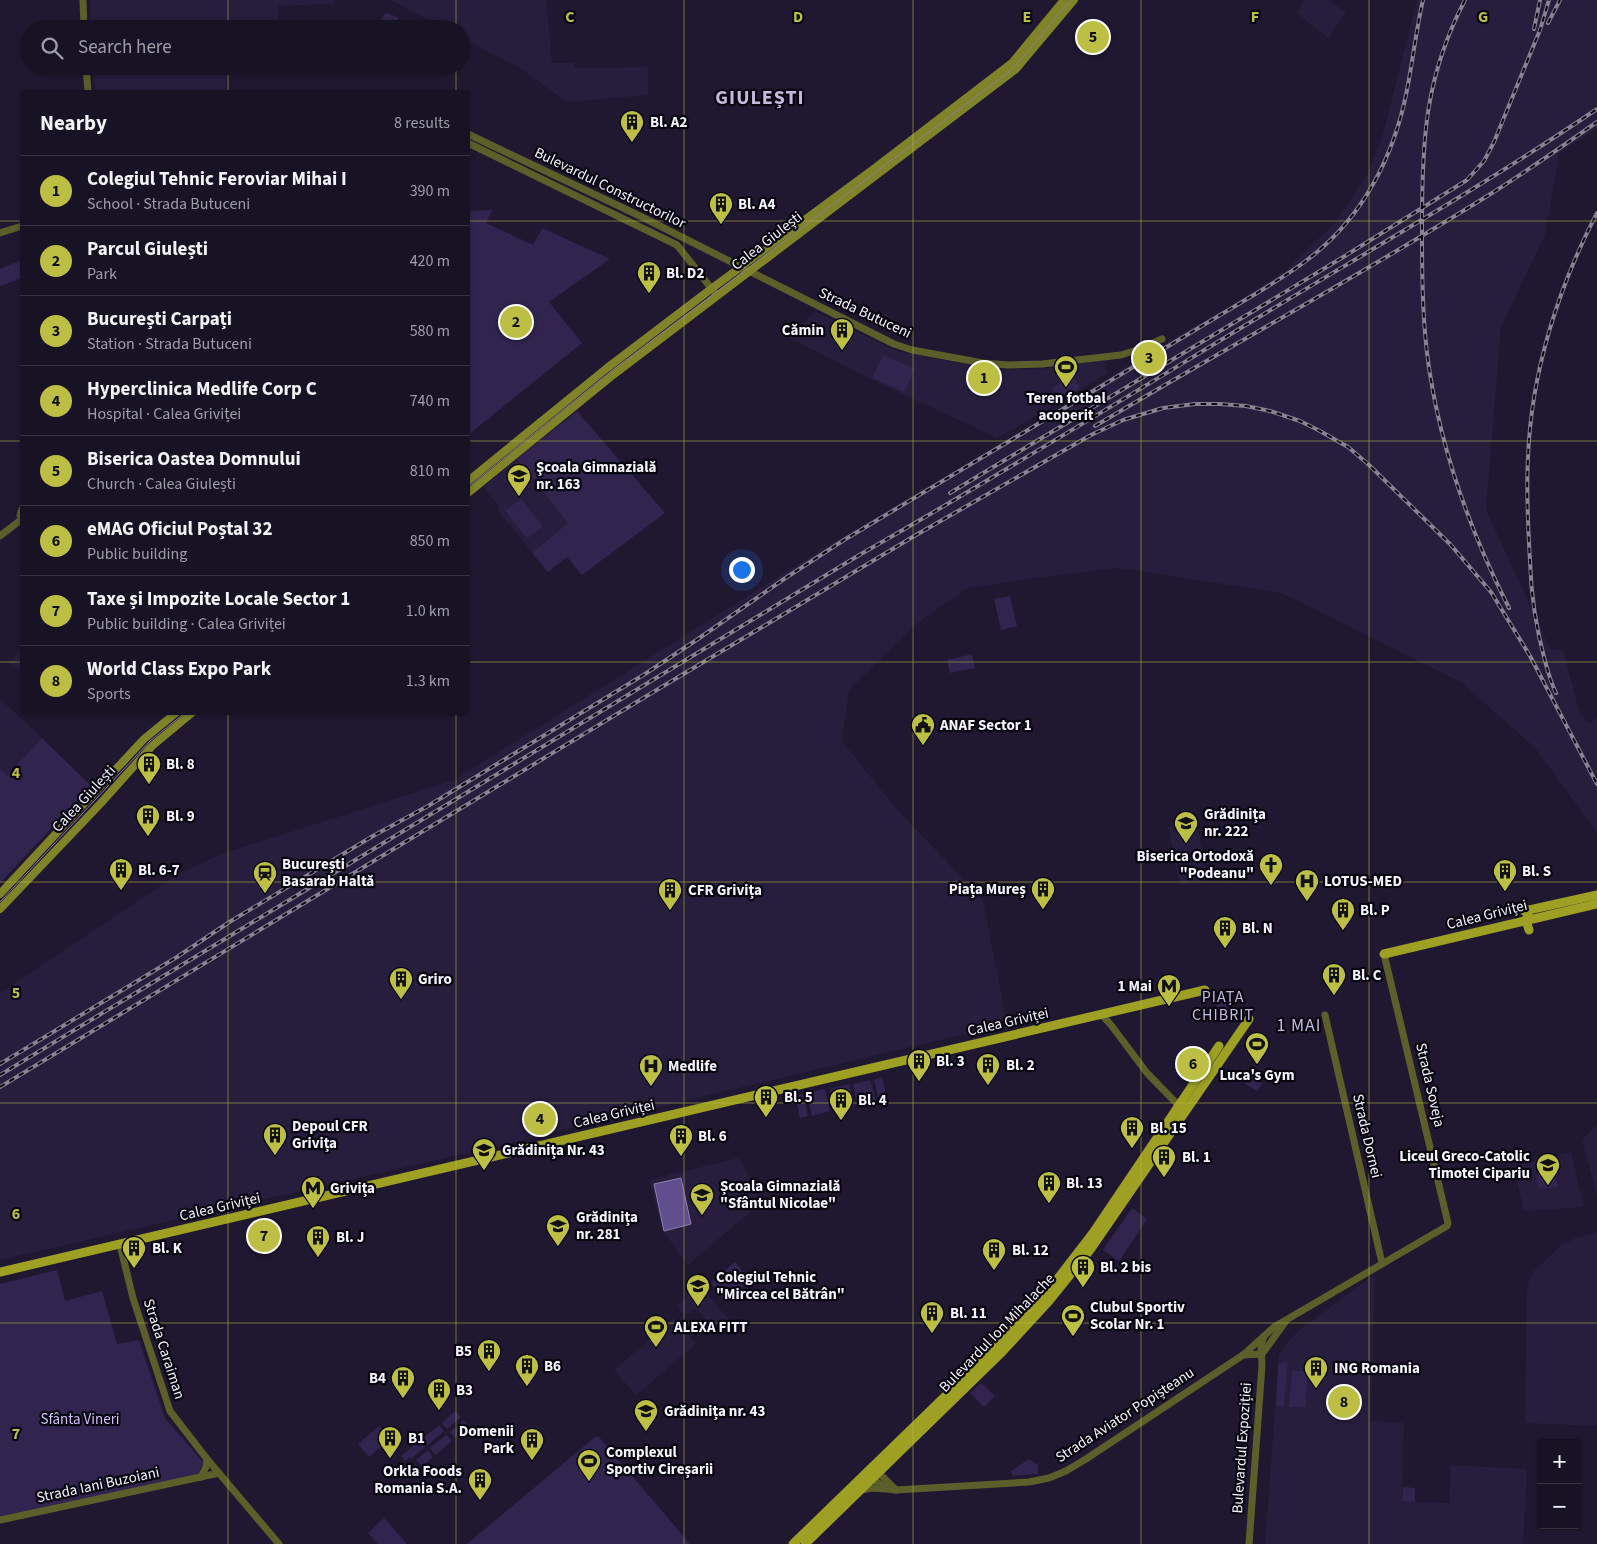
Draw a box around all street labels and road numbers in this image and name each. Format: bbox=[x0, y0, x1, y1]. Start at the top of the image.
street label: Bulevardul Constructorilor bbox=[531, 142, 690, 234]
street label: Calea Giulești bbox=[727, 207, 807, 275]
street label: Strada Butuceni bbox=[815, 282, 915, 344]
street label: Calea Giulești bbox=[47, 761, 121, 837]
street label: Calea Griviței bbox=[1444, 895, 1530, 935]
street label: Calea Griviței bbox=[965, 1002, 1051, 1042]
street label: Strada Soveja bbox=[1410, 1041, 1450, 1129]
street label: Strada Dornei bbox=[1347, 1092, 1387, 1180]
street label: Calea Griviței bbox=[571, 1094, 657, 1134]
street label: Calea Griviței bbox=[177, 1187, 263, 1227]
street label: Bulevardul Ion Mihalache bbox=[934, 1269, 1060, 1397]
street label: Strada Caraiman bbox=[138, 1296, 190, 1402]
street label: Strada Aviator Popișteanu bbox=[1052, 1362, 1198, 1468]
street label: Bulevardul Expoziției bbox=[1227, 1382, 1257, 1514]
street label: Strada Iani Buzoiani bbox=[35, 1462, 161, 1508]

